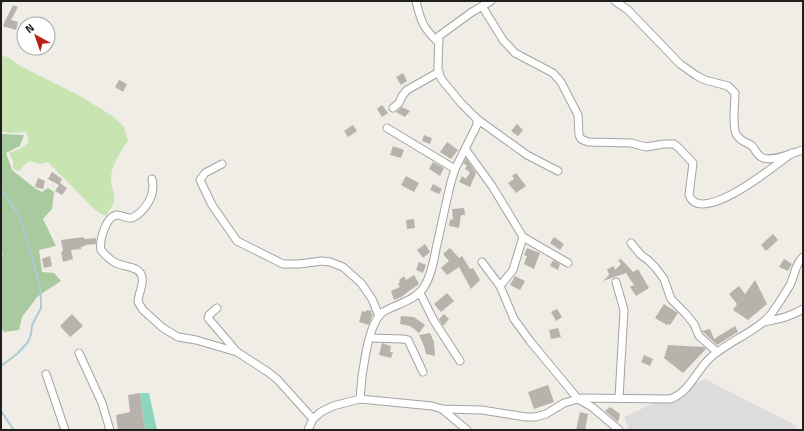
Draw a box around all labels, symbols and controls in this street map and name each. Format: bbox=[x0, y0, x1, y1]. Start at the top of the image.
north arrow bbox=[16, 16, 56, 56]
text: N bbox=[22, 20, 38, 37]

